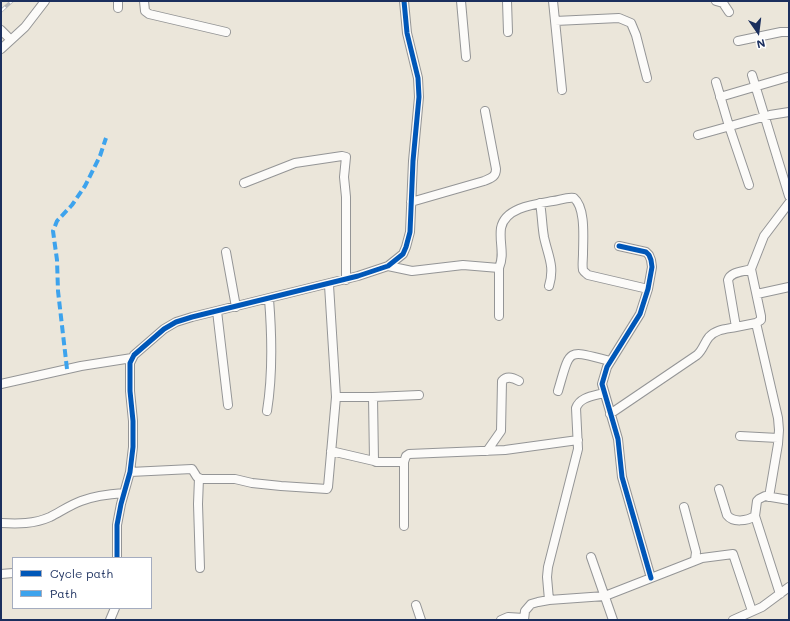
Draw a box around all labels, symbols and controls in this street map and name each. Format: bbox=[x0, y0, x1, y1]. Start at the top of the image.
north arrow bbox=[738, 12, 778, 52]
text: N bbox=[755, 36, 767, 52]
legend bbox=[12, 557, 152, 609]
text: Cycle path bbox=[50, 565, 113, 581]
text: Path bbox=[50, 585, 77, 601]

